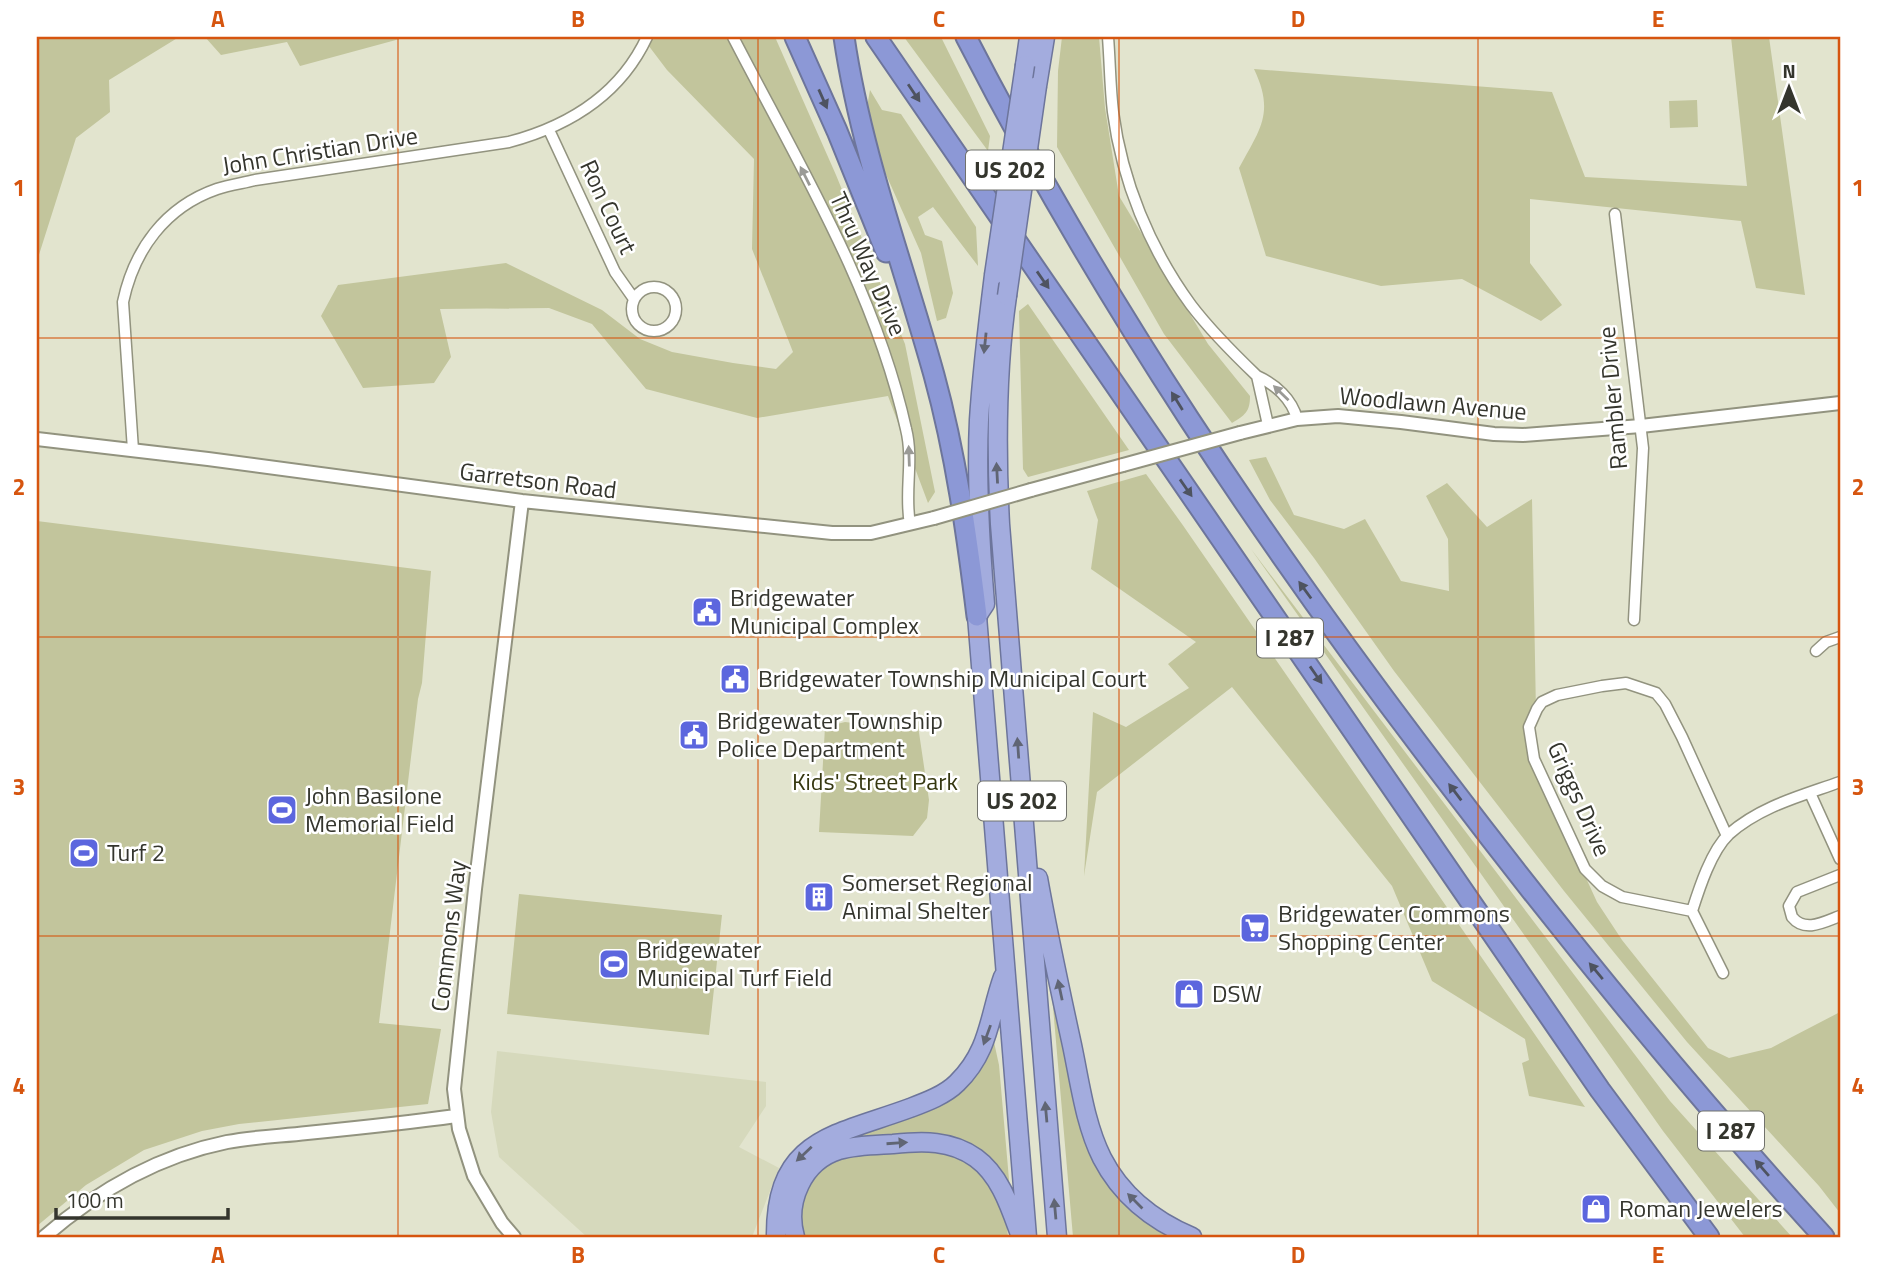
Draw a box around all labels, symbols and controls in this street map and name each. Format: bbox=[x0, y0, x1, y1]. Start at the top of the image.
text: A bbox=[211, 1, 225, 36]
text: B bbox=[571, 1, 585, 36]
text: C bbox=[933, 1, 945, 36]
text: D bbox=[1291, 1, 1305, 36]
text: E bbox=[1652, 1, 1664, 36]
north arrow bbox=[1755, 52, 1825, 122]
text: N bbox=[1782, 56, 1796, 85]
one-way arrow bbox=[907, 84, 920, 103]
one-way arrow bbox=[817, 89, 829, 109]
street label: John Christian Drive bbox=[219, 117, 420, 183]
road number: US 202 bbox=[966, 150, 1054, 190]
street label: Ron Court bbox=[571, 153, 647, 260]
one-way arrow bbox=[799, 166, 810, 186]
text: 1 bbox=[13, 170, 25, 205]
text: 1 bbox=[1852, 170, 1864, 205]
street label: Thru Way Drive bbox=[821, 186, 917, 341]
one-way arrow bbox=[1036, 271, 1050, 289]
street label: Rambler Drive bbox=[1588, 325, 1636, 471]
one-way arrow bbox=[980, 332, 991, 354]
street label: Woodlawn Avenue bbox=[1338, 377, 1528, 429]
one-way arrow bbox=[1273, 385, 1290, 402]
one-way arrow bbox=[1171, 392, 1184, 411]
one-way arrow bbox=[903, 445, 914, 467]
street label: Garretson Road bbox=[458, 453, 619, 507]
one-way arrow bbox=[992, 461, 1003, 483]
text: 2 bbox=[13, 469, 25, 504]
text: 2 bbox=[1852, 469, 1864, 504]
one-way arrow bbox=[1180, 478, 1193, 498]
place label: Bridgewater Municipal Complex bbox=[730, 579, 919, 643]
one-way arrow bbox=[1298, 581, 1312, 599]
public building icon: Bridgewater Municipal Complex bbox=[690, 595, 724, 629]
road number: I 287 bbox=[1257, 618, 1323, 658]
place label: Bridgewater Township Municipal Court bbox=[758, 660, 1147, 696]
public building icon: Bridgewater Township Municipal Court bbox=[718, 662, 752, 696]
one-way arrow bbox=[1309, 666, 1323, 684]
place label: Bridgewater Township Police Department bbox=[717, 702, 943, 766]
public building icon: Bridgewater Township Police Department bbox=[677, 718, 711, 752]
street label: Griggs Drive bbox=[1539, 736, 1621, 862]
one-way arrow bbox=[1012, 737, 1023, 759]
park label: Kids' Street Park bbox=[792, 763, 959, 799]
text: 3 bbox=[13, 769, 25, 804]
text: 3 bbox=[1852, 769, 1864, 804]
place label: John Basilone Memorial Field bbox=[305, 777, 455, 841]
road number: US 202 bbox=[978, 782, 1066, 820]
one-way arrow bbox=[1447, 784, 1462, 802]
sports icon: John Basilone Memorial Field bbox=[265, 793, 299, 827]
place label: Turf 2 bbox=[107, 834, 165, 870]
sports icon: Turf 2 bbox=[67, 836, 101, 870]
street label: Commons Way bbox=[421, 858, 475, 1014]
place label: Somerset Regional Animal Shelter bbox=[842, 864, 1033, 928]
building icon: Somerset Regional Animal Shelter bbox=[802, 880, 836, 914]
place label: Bridgewater Commons Shopping Center bbox=[1278, 895, 1510, 959]
supermarket icon: Bridgewater Commons Shopping Center bbox=[1238, 911, 1272, 945]
place label: Bridgewater Municipal Turf Field bbox=[637, 931, 832, 995]
sports icon: Bridgewater Municipal Turf Field bbox=[597, 947, 631, 981]
one-way arrow bbox=[1588, 962, 1603, 980]
place label: DSW bbox=[1212, 975, 1262, 1011]
shop icon: DSW bbox=[1172, 977, 1206, 1011]
one-way arrow bbox=[1055, 979, 1066, 1001]
one-way arrow bbox=[981, 1025, 992, 1046]
text: 4 bbox=[13, 1068, 25, 1103]
text: 4 bbox=[1852, 1068, 1864, 1103]
one-way arrow bbox=[1040, 1101, 1051, 1123]
road number: I 287 bbox=[1698, 1112, 1764, 1150]
one-way arrow bbox=[886, 1137, 908, 1148]
one-way arrow bbox=[795, 1146, 813, 1162]
one-way arrow bbox=[1754, 1159, 1770, 1177]
scale bar bbox=[56, 1176, 228, 1220]
text: 100 m bbox=[66, 1184, 123, 1216]
place label: Roman Jewelers bbox=[1619, 1190, 1783, 1226]
one-way arrow bbox=[1126, 1192, 1143, 1209]
shop icon: Roman Jewelers bbox=[1579, 1192, 1613, 1226]
one-way arrow bbox=[1049, 1198, 1060, 1220]
text: A bbox=[211, 1237, 225, 1272]
text: B bbox=[571, 1237, 585, 1272]
text: C bbox=[933, 1237, 945, 1272]
text: D bbox=[1291, 1237, 1305, 1272]
text: E bbox=[1652, 1237, 1664, 1272]

